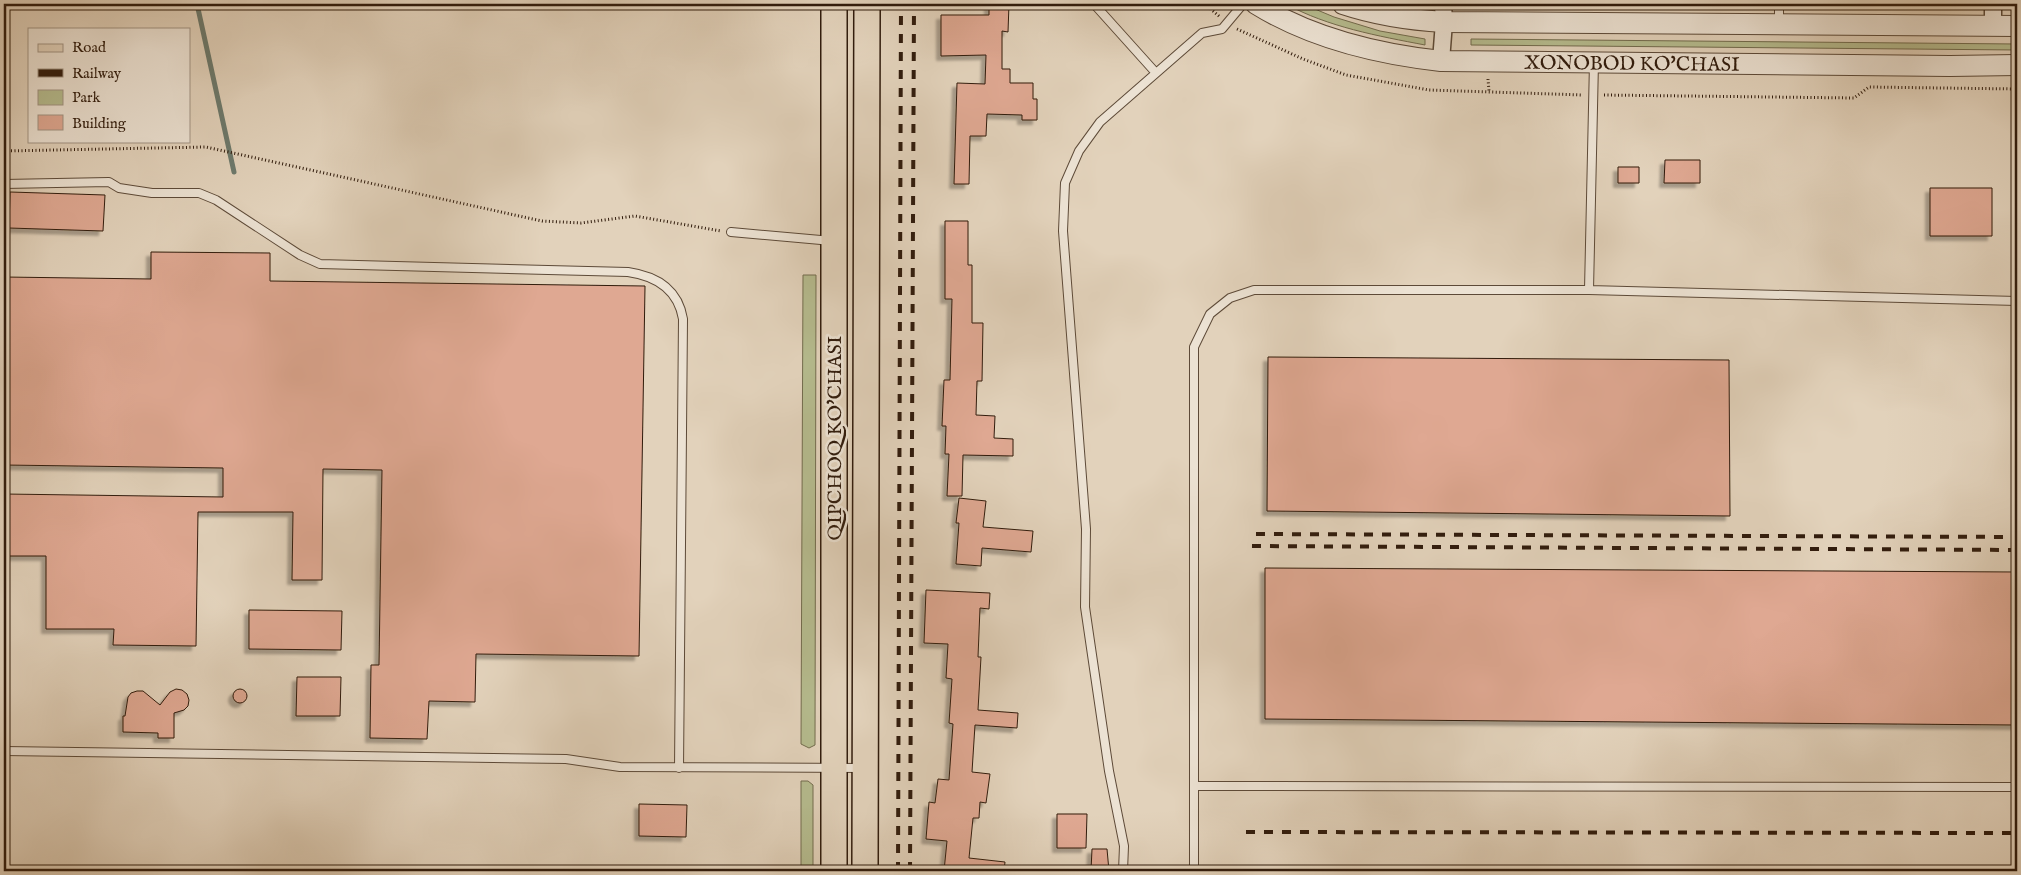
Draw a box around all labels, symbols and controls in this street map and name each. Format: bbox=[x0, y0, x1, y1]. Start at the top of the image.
legend bbox=[28, 28, 190, 142]
text: Road bbox=[72, 38, 107, 57]
street label: XONOBOD KO'CHASI bbox=[1524, 51, 1740, 78]
text: Railway bbox=[72, 64, 122, 83]
text: Park bbox=[72, 88, 102, 107]
text: Building bbox=[72, 114, 127, 133]
street label: QIPCHOQ KO'CHASI bbox=[823, 335, 848, 540]

